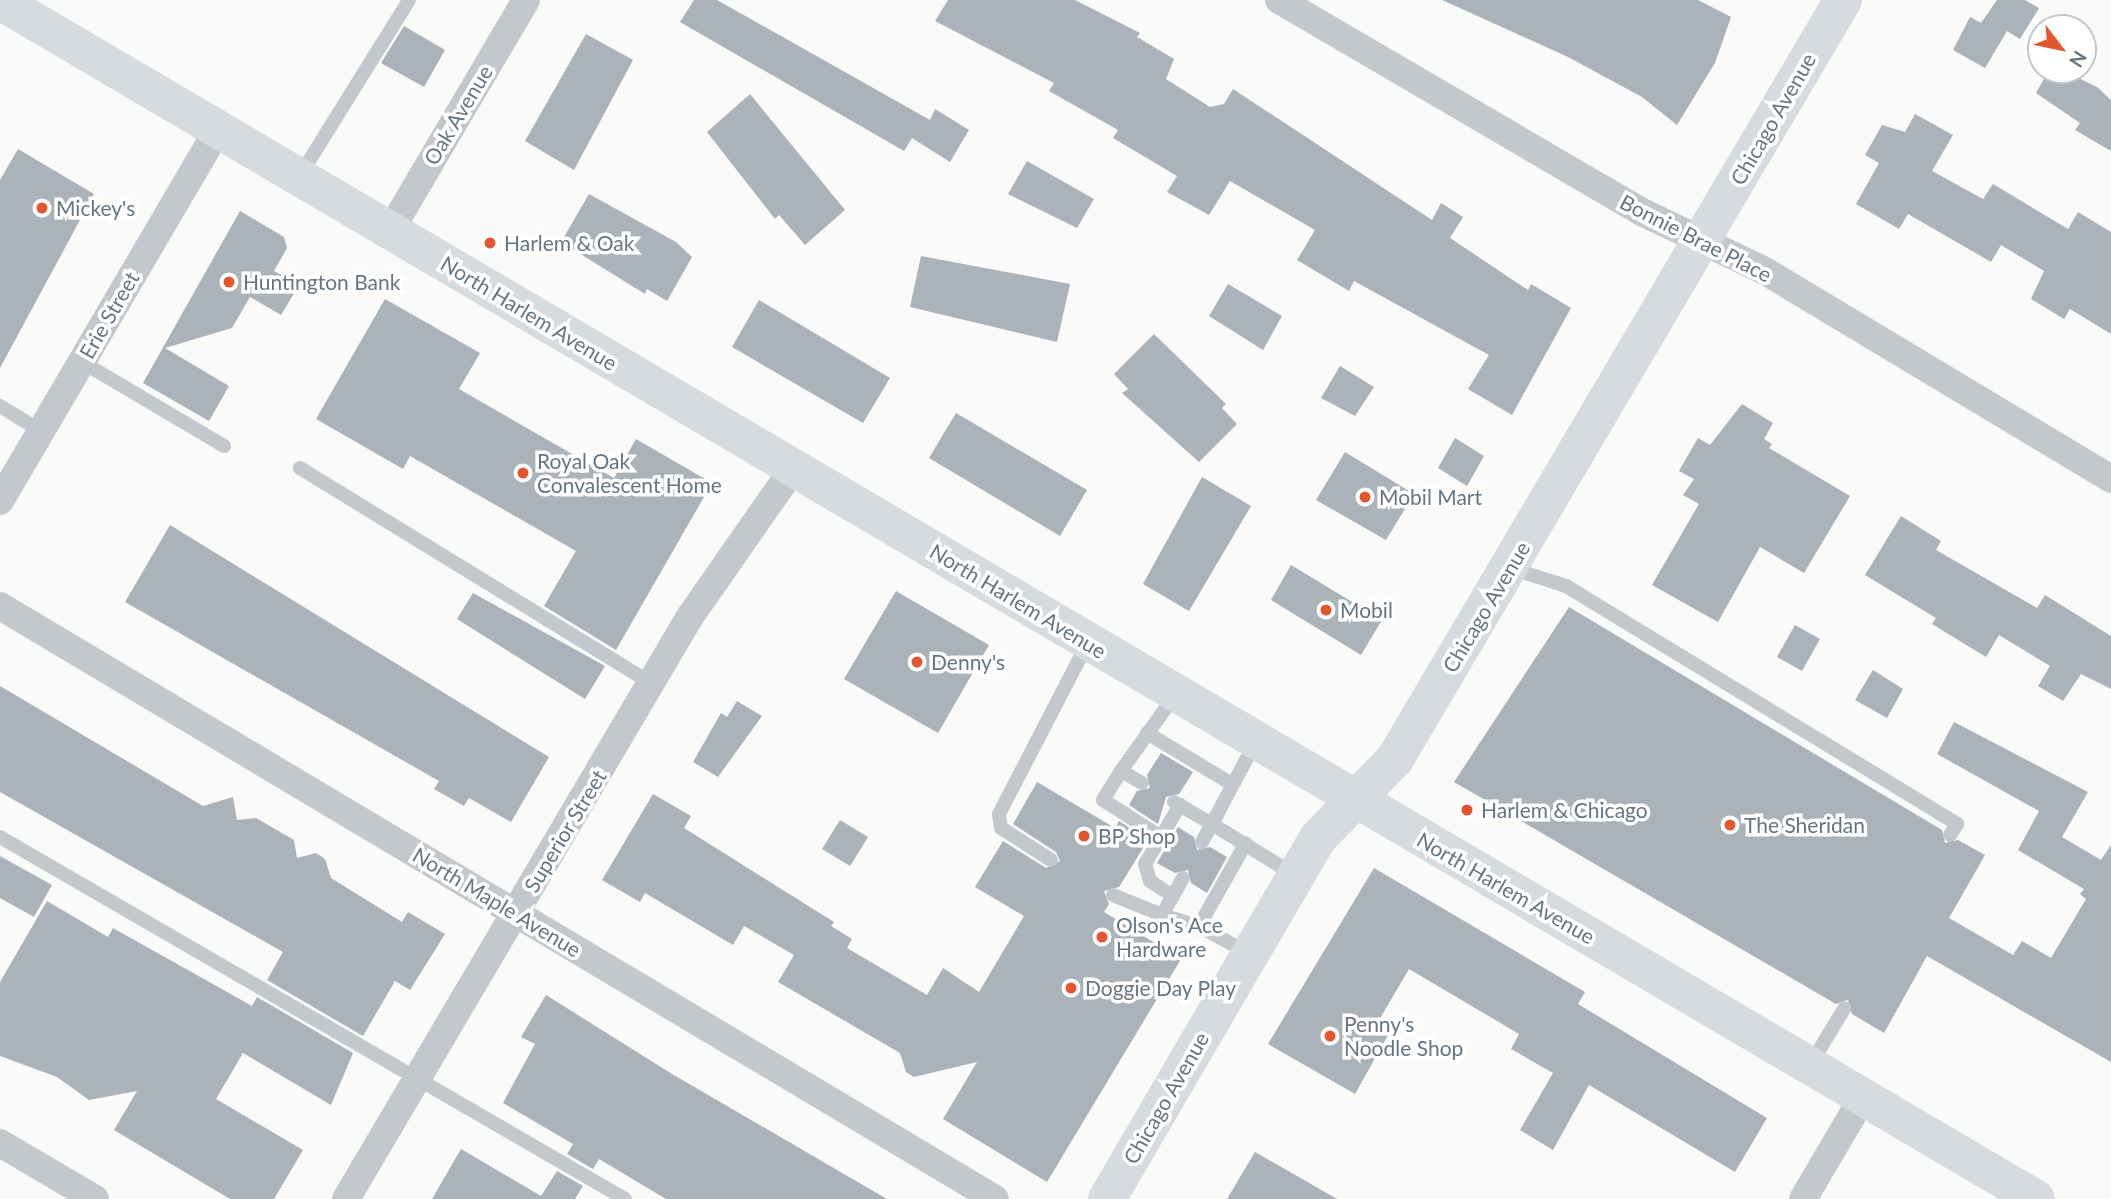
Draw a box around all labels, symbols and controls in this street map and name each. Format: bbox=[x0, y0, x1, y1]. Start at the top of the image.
north arrow bbox=[2027, 14, 2097, 84]
text: N bbox=[2065, 47, 2092, 72]
street label: Chicago Avenue bbox=[1725, 48, 1821, 190]
street label: Oak Avenue bbox=[418, 60, 498, 170]
street label: Bonnie Brae Place bbox=[1616, 189, 1776, 287]
place label: Mickey's bbox=[56, 195, 135, 221]
marker: Mickey's bbox=[34, 200, 50, 216]
place label: Harlem & Oak bbox=[504, 230, 634, 256]
marker: Harlem & Oak bbox=[482, 235, 498, 251]
street label: North Harlem Avenue bbox=[436, 250, 622, 376]
street label: Erie Street bbox=[74, 267, 144, 363]
place label: Huntington Bank bbox=[243, 269, 400, 295]
marker: Huntington Bank bbox=[221, 274, 237, 290]
place label: Royal Oak Convalescent Home bbox=[537, 448, 722, 498]
marker: Royal Oak Convalescent Home bbox=[515, 465, 531, 481]
place label: Mobil Mart bbox=[1379, 484, 1482, 510]
marker: Mobil Mart bbox=[1357, 489, 1373, 505]
street label: Chicago Avenue bbox=[1437, 537, 1535, 677]
street label: North Harlem Avenue bbox=[925, 538, 1111, 664]
place label: Mobil bbox=[1340, 597, 1393, 623]
marker: Mobil bbox=[1318, 602, 1334, 618]
place label: Denny's bbox=[931, 649, 1005, 675]
marker: Denny's bbox=[909, 654, 925, 670]
street label: Superior Street bbox=[518, 765, 612, 897]
place label: Harlem & Chicago bbox=[1481, 797, 1648, 823]
marker: Harlem & Chicago bbox=[1459, 802, 1475, 818]
place label: The Sheridan bbox=[1744, 812, 1865, 838]
marker: The Sheridan bbox=[1722, 817, 1738, 833]
place label: BP Shop bbox=[1098, 823, 1176, 849]
street label: North Harlem Avenue bbox=[1412, 827, 1600, 949]
marker: BP Shop bbox=[1076, 828, 1092, 844]
street label: North Maple Avenue bbox=[408, 842, 586, 962]
place label: Olson's Ace Hardware bbox=[1116, 912, 1224, 962]
marker: Olson's Ace Hardware bbox=[1094, 929, 1110, 945]
place label: Doggie Day Play bbox=[1085, 975, 1237, 1001]
marker: Doggie Day Play bbox=[1063, 980, 1079, 996]
place label: Penny's Noodle Shop bbox=[1344, 1011, 1463, 1061]
street label: Chicago Avenue bbox=[1118, 1027, 1214, 1169]
marker: Penny's Noodle Shop bbox=[1322, 1028, 1338, 1044]

